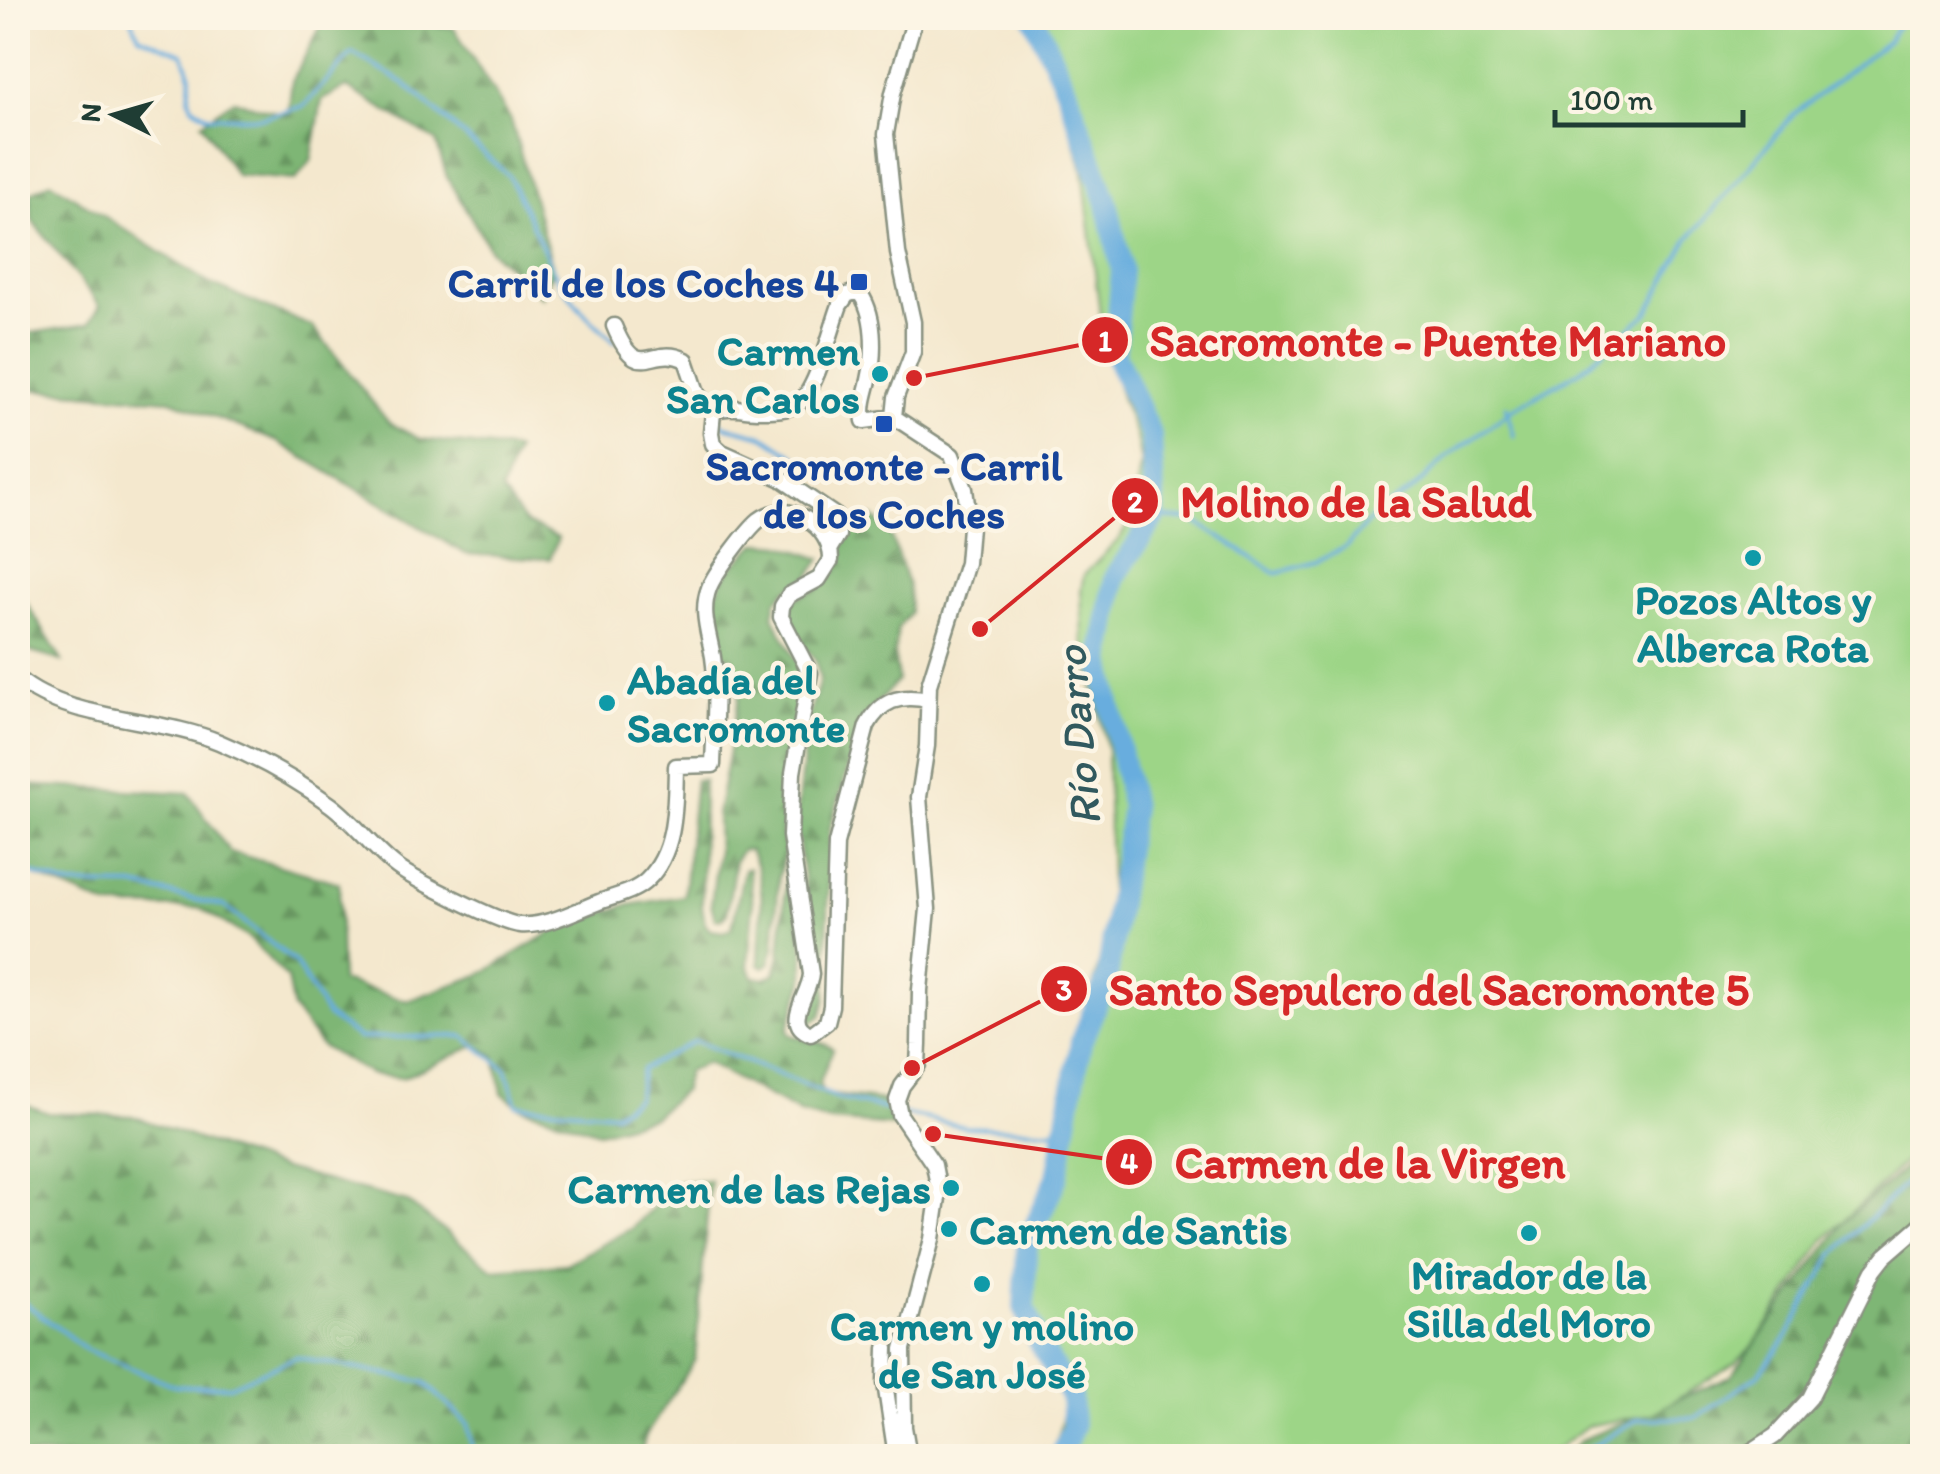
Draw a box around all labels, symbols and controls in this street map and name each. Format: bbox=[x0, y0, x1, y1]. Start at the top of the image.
north arrow bbox=[65, 65, 165, 165]
scale bar bbox=[1555, 65, 1742, 127]
text: 100 m bbox=[1570, 81, 1653, 118]
text: N bbox=[72, 102, 108, 124]
place label: Carril de los Coches 4 bbox=[448, 257, 839, 308]
marker: Carril de los Coches 4 bbox=[848, 271, 870, 293]
callout: Sacromonte - Puente Mariano bbox=[1080, 303, 1747, 378]
text: Sacromonte - Puente Mariano bbox=[1150, 313, 1726, 367]
text: 1 bbox=[1098, 322, 1112, 359]
place label: Carmen San Carlos bbox=[666, 325, 860, 424]
marker: Carmen San Carlos bbox=[869, 363, 891, 385]
marker: Sacromonte - Carril de los Coches bbox=[873, 413, 895, 435]
place label: Sacromonte - Carril de los Coches bbox=[705, 440, 1063, 539]
callout: Molino de la Salud bbox=[1110, 464, 1552, 539]
text: Molino de la Salud bbox=[1180, 474, 1532, 528]
text: 2 bbox=[1127, 483, 1143, 520]
marker: Pozos Altos y Alberca Rota bbox=[1742, 547, 1764, 569]
place label: Pozos Altos y Alberca Rota bbox=[1635, 574, 1871, 673]
water label: Río Darro bbox=[1042, 643, 1112, 828]
place label: Abadía del Sacromonte bbox=[627, 654, 846, 753]
marker: Abadía del Sacromonte bbox=[596, 692, 618, 714]
callout: Santo Sepulcro del Sacromonte 5 bbox=[1039, 952, 1770, 1027]
text: Santo Sepulcro del Sacromonte 5 bbox=[1109, 962, 1750, 1016]
text: 3 bbox=[1056, 971, 1072, 1008]
callout: Carmen de la Virgen bbox=[1104, 1125, 1586, 1200]
text: Carmen de la Virgen bbox=[1174, 1135, 1567, 1189]
text: 4 bbox=[1120, 1144, 1138, 1181]
place label: Carmen de las Rejas bbox=[567, 1163, 931, 1214]
marker: Carmen de las Rejas bbox=[940, 1177, 962, 1199]
place label: Carmen de Santis bbox=[969, 1204, 1288, 1255]
marker: Carmen de Santis bbox=[938, 1218, 960, 1240]
marker: Mirador de la Silla del Moro bbox=[1518, 1222, 1540, 1244]
place label: Mirador de la Silla del Moro bbox=[1407, 1249, 1651, 1348]
marker: Carmen y molino de San José bbox=[971, 1273, 993, 1295]
place label: Carmen y molino de San José bbox=[830, 1300, 1134, 1399]

